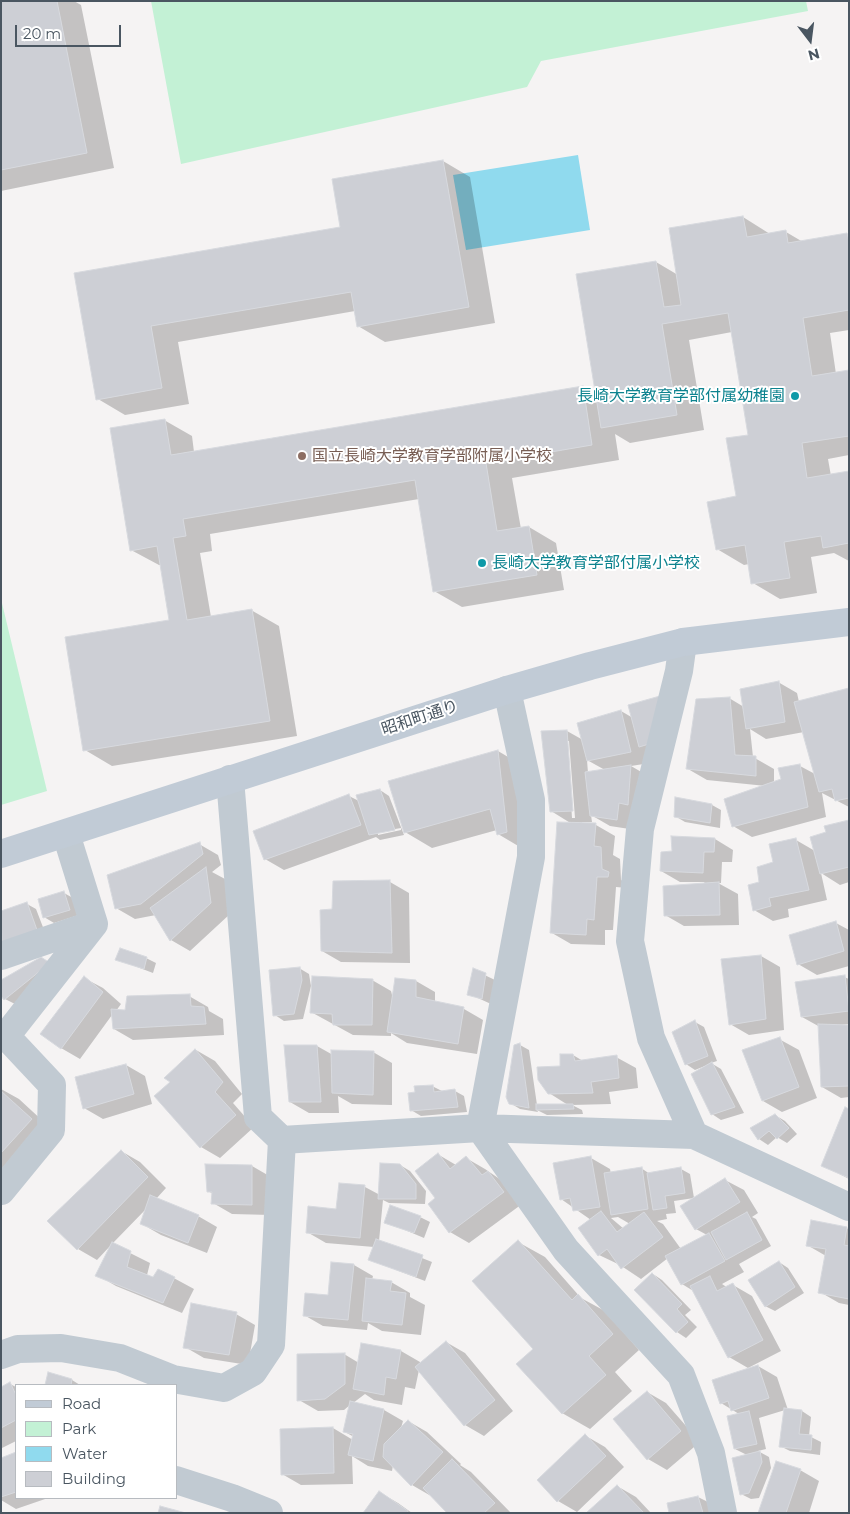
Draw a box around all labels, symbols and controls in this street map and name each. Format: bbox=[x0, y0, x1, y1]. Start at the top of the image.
scale bar bbox=[18, 15, 124, 47]
north arrow bbox=[785, 15, 835, 65]
text: 20 m bbox=[23, 24, 61, 43]
text: N bbox=[806, 44, 822, 65]
place label: 長崎大学教育学部付属幼稚園 bbox=[577, 386, 785, 406]
marker: 長崎大学教育学部付属幼稚園 bbox=[789, 390, 801, 402]
place label: 国立長崎大学教育学部附属小学校 bbox=[312, 446, 552, 466]
marker: 国立長崎大学教育学部附属小学校 bbox=[296, 450, 308, 462]
place label: 長崎大学教育学部付属小学校 bbox=[492, 553, 700, 573]
marker: 長崎大学教育学部付属小学校 bbox=[476, 557, 488, 569]
street label: 昭和町通り bbox=[379, 697, 461, 739]
legend bbox=[15, 1384, 178, 1499]
text: Road bbox=[62, 1394, 101, 1413]
text: Park bbox=[62, 1419, 96, 1438]
text: Water bbox=[62, 1444, 108, 1463]
text: Building bbox=[62, 1469, 126, 1488]

